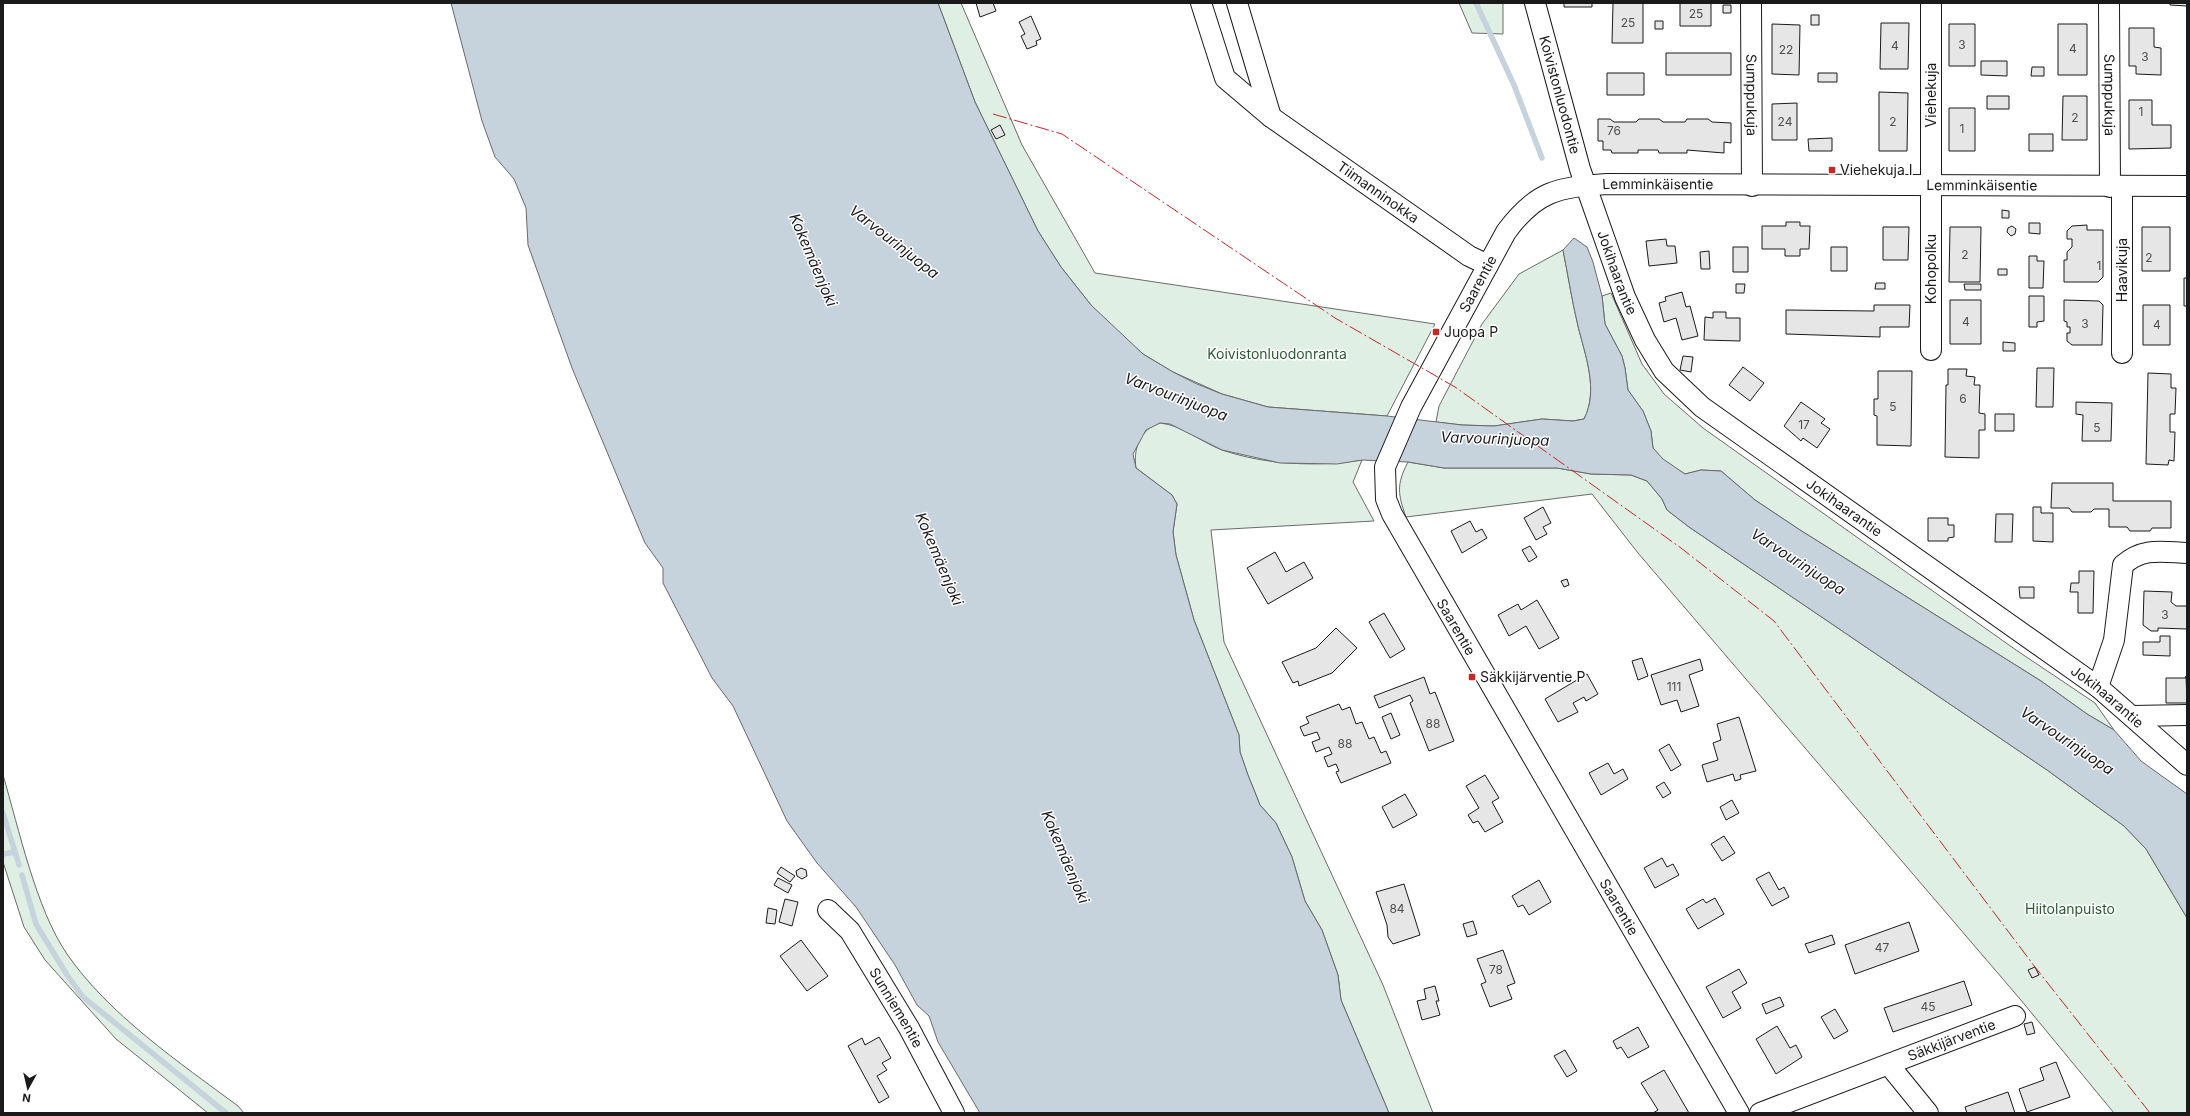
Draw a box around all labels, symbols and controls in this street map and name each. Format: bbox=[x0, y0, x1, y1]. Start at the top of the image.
house number: 25 bbox=[1689, 6, 1703, 21]
house number: 25 bbox=[1621, 15, 1635, 30]
street label: Koivistonluodontie bbox=[1536, 33, 1584, 156]
house number: 3 bbox=[1958, 37, 1966, 52]
house number: 4 bbox=[1891, 38, 1899, 53]
house number: 4 bbox=[2069, 41, 2077, 56]
house number: 22 bbox=[1779, 42, 1793, 57]
house number: 3 bbox=[2141, 49, 2149, 64]
street label: Sumppukuja bbox=[1743, 54, 1761, 136]
street label: Sumppukuja bbox=[2101, 54, 2119, 136]
street label: Viehekuja bbox=[1922, 63, 1939, 127]
house number: 1 bbox=[2139, 104, 2143, 119]
house number: 2 bbox=[2071, 110, 2079, 125]
house number: 24 bbox=[1778, 114, 1793, 129]
house number: 2 bbox=[1889, 114, 1897, 129]
house number: 1 bbox=[1960, 121, 1964, 136]
house number: 76 bbox=[1607, 123, 1621, 138]
street label: Tiimanninokka bbox=[1334, 157, 1423, 226]
place label: Viehekuja I bbox=[1840, 161, 1913, 178]
marker: Viehekuja I bbox=[1827, 165, 1837, 175]
street label: Lemminkäisentie bbox=[1602, 175, 1713, 192]
street label: Lemminkäisentie bbox=[1926, 176, 2037, 193]
water label: Varvourinjuopa bbox=[846, 201, 943, 283]
water label: Kokemäenjoki bbox=[785, 210, 842, 310]
street label: Jokihaarantie bbox=[1594, 228, 1641, 317]
street label: Kohopolku bbox=[1922, 234, 1939, 304]
street label: Haavikuja bbox=[2113, 238, 2130, 302]
house number: 2 bbox=[1961, 247, 1969, 262]
house number: 2 bbox=[2145, 250, 2153, 265]
street label: Saarentie bbox=[1455, 252, 1500, 315]
house number: 1 bbox=[2097, 258, 2101, 273]
house number: 4 bbox=[1962, 314, 1970, 329]
house number: 3 bbox=[2081, 316, 2089, 331]
house number: 4 bbox=[2153, 317, 2161, 332]
place label: Juopa P bbox=[1444, 323, 1498, 340]
marker: Juopa P bbox=[1431, 327, 1441, 337]
park label: Koivistonluodonranta bbox=[1207, 345, 1347, 362]
water label: Varvourinjuopa bbox=[1122, 368, 1230, 425]
house number: 6 bbox=[1959, 391, 1967, 406]
house number: 5 bbox=[1889, 399, 1897, 414]
house number: 17 bbox=[1798, 417, 1810, 432]
house number: 5 bbox=[2093, 420, 2101, 435]
water label: Varvourinjuopa bbox=[1440, 427, 1550, 450]
street label: Jokihaarantie bbox=[1803, 475, 1886, 540]
water label: Kokemäenjoki bbox=[911, 509, 968, 609]
water label: Varvourinjuopa bbox=[1747, 524, 1849, 599]
street label: Saarentie bbox=[1433, 596, 1479, 658]
house number: 3 bbox=[2161, 607, 2169, 622]
street label: Jokihaarantie bbox=[2068, 662, 2147, 731]
place label: Säkkijärventie P bbox=[1480, 668, 1585, 685]
marker: Säkkijärventie P bbox=[1467, 672, 1477, 682]
house number: 111 bbox=[1667, 679, 1681, 694]
water label: Varvourinjuopa bbox=[2017, 702, 2118, 779]
house number: 88 bbox=[1426, 716, 1440, 731]
house number: 88 bbox=[1338, 736, 1352, 751]
water label: Kokemäenjoki bbox=[1037, 807, 1094, 907]
street label: Saarentie bbox=[1596, 876, 1642, 938]
park label: Hiitolanpuisto bbox=[2025, 900, 2115, 917]
house number: 84 bbox=[1389, 901, 1405, 916]
house number: 47 bbox=[1875, 940, 1889, 955]
house number: 78 bbox=[1489, 962, 1503, 977]
street label: Sunniementie bbox=[866, 964, 927, 1050]
house number: 45 bbox=[1920, 999, 1936, 1014]
street label: Säkkijärventie bbox=[1905, 1015, 1998, 1064]
north arrow bbox=[8, 1068, 48, 1108]
text: N bbox=[21, 1090, 32, 1105]

